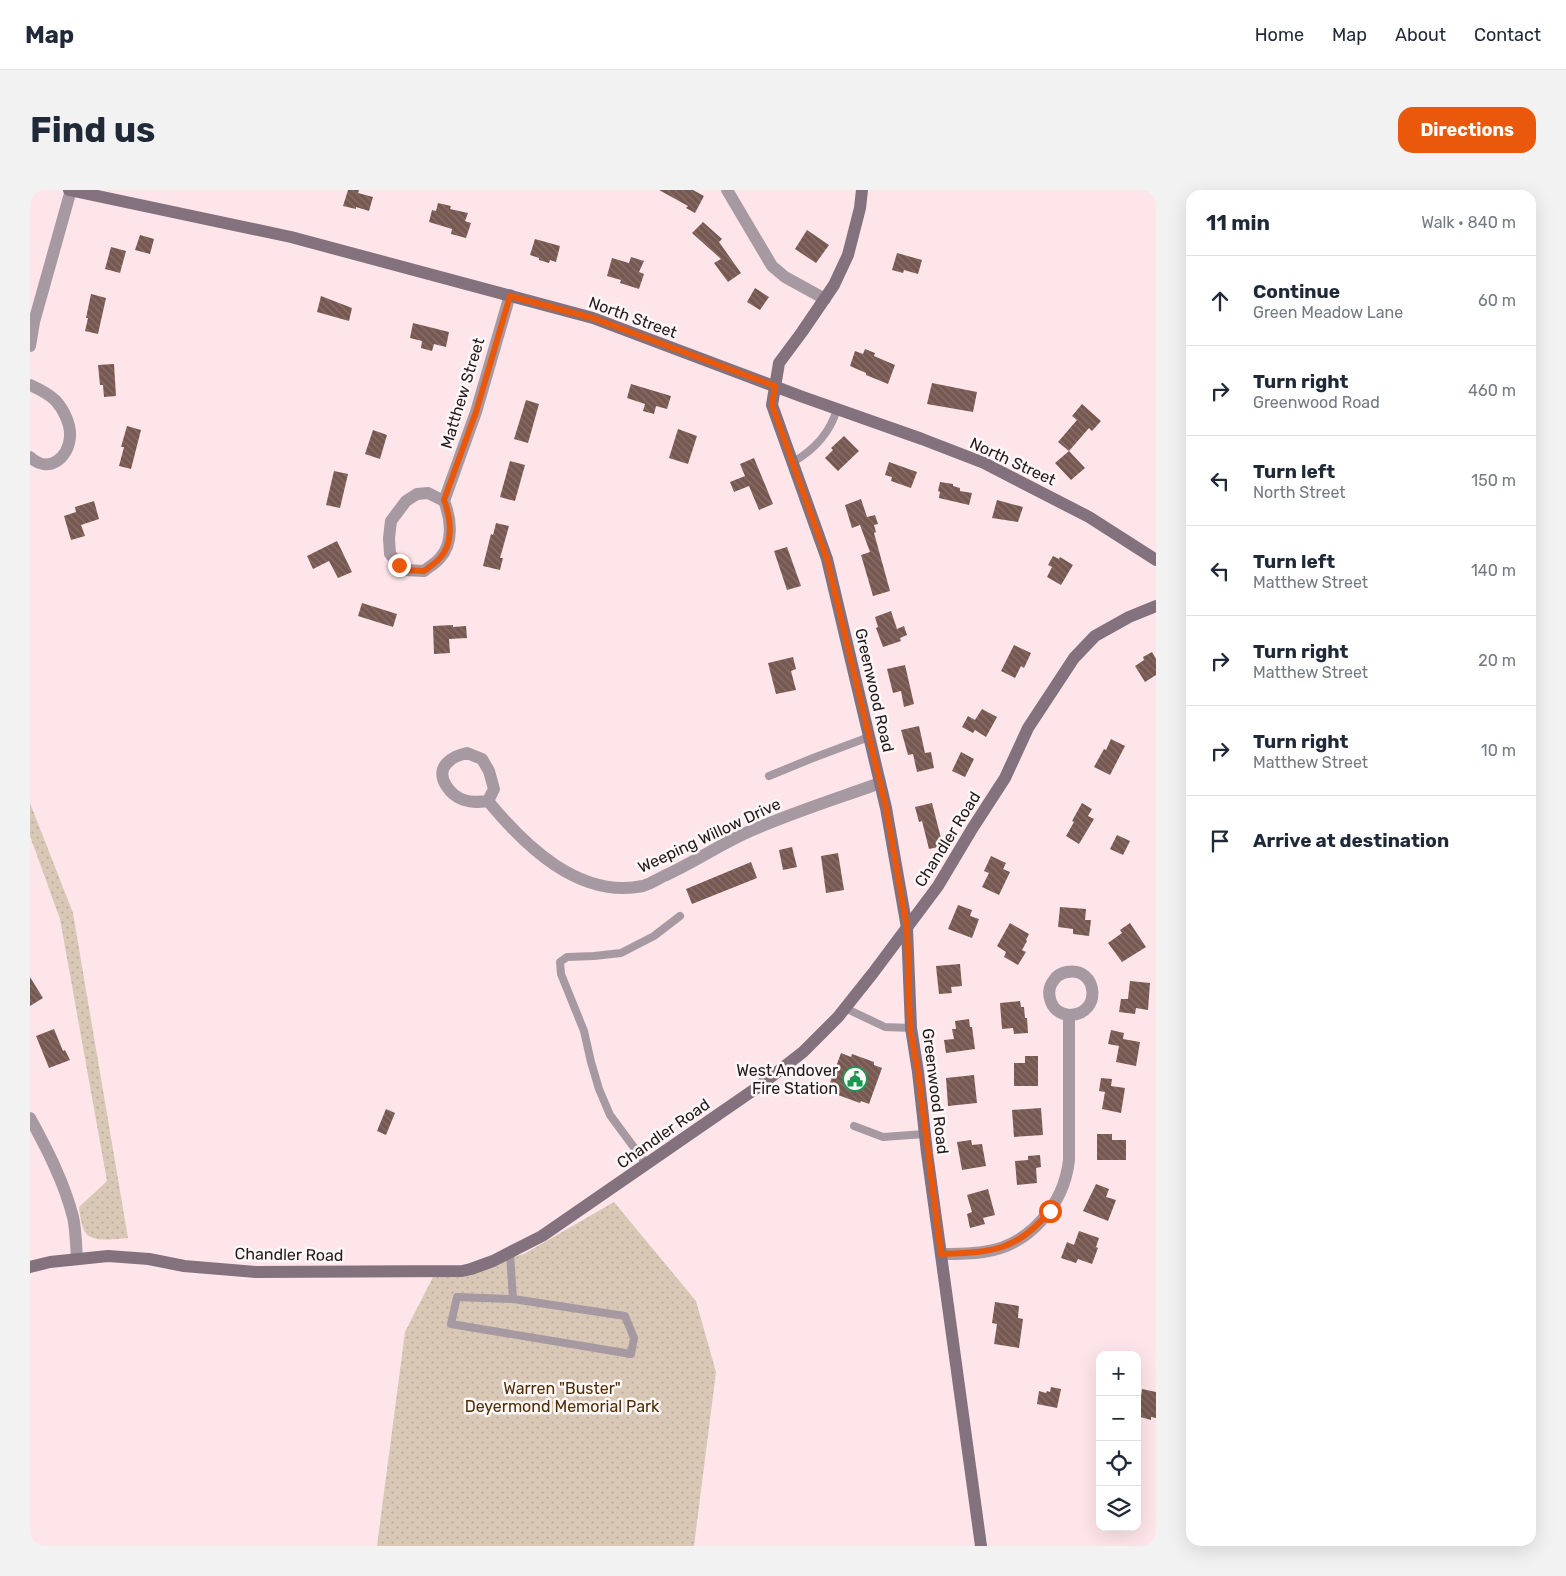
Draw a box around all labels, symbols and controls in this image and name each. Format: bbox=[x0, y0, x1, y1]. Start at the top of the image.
text: Map bbox=[25, 21, 74, 49]
text: Home bbox=[1255, 24, 1304, 46]
text: Map bbox=[1332, 24, 1367, 46]
text: About bbox=[1395, 24, 1446, 46]
text: Contact bbox=[1474, 24, 1541, 46]
button: Directions bbox=[1398, 107, 1536, 153]
text: Find us bbox=[30, 109, 155, 151]
text: 11 min bbox=[1206, 210, 1270, 235]
text: Walk · 840 m bbox=[1421, 213, 1516, 232]
text: Continue bbox=[1253, 280, 1340, 303]
icon: ahead bbox=[1206, 287, 1234, 315]
text: 60 m bbox=[1478, 291, 1516, 310]
street label: North Street bbox=[586, 293, 680, 342]
text: Green Meadow Lane bbox=[1253, 303, 1403, 322]
street label: Matthew Street bbox=[437, 335, 488, 451]
text: Turn right bbox=[1253, 370, 1348, 393]
icon: right bbox=[1206, 377, 1234, 405]
text: 460 m bbox=[1468, 381, 1516, 400]
text: Greenwood Road bbox=[1253, 393, 1380, 412]
street label: North Street bbox=[967, 433, 1059, 490]
text: Turn left bbox=[1253, 460, 1335, 483]
icon: left bbox=[1206, 467, 1234, 495]
text: 150 m bbox=[1471, 471, 1516, 490]
text: North Street bbox=[1253, 483, 1346, 502]
text: Turn left bbox=[1253, 550, 1335, 573]
route end bbox=[388, 554, 411, 577]
icon: left bbox=[1206, 557, 1234, 585]
text: 140 m bbox=[1471, 561, 1516, 580]
text: Matthew Street bbox=[1253, 573, 1368, 592]
street label: Greenwood Road bbox=[851, 626, 898, 754]
text: Turn right bbox=[1253, 640, 1348, 663]
icon: right bbox=[1206, 647, 1234, 675]
text: 20 m bbox=[1478, 651, 1516, 670]
text: Matthew Street bbox=[1253, 663, 1368, 682]
text: Turn right bbox=[1253, 730, 1348, 753]
icon: right bbox=[1206, 737, 1234, 765]
text: 10 m bbox=[1481, 741, 1516, 760]
text: Matthew Street bbox=[1253, 753, 1368, 772]
street label: Chandler Road bbox=[911, 788, 984, 890]
street label: Weeping Willow Drive bbox=[635, 794, 784, 877]
icon: arrive bbox=[1206, 827, 1234, 855]
text: Arrive at destination bbox=[1253, 829, 1449, 852]
street label: Greenwood Road bbox=[918, 1027, 953, 1155]
place label: West Andover Fire Station bbox=[736, 1061, 838, 1098]
public building icon: West Andover Fire Station bbox=[842, 1066, 868, 1092]
street label: Chandler Road bbox=[613, 1094, 713, 1172]
route start bbox=[1039, 1200, 1062, 1223]
street label: Chandler Road bbox=[234, 1244, 344, 1265]
map controls bbox=[1096, 1351, 1141, 1531]
button: + bbox=[1096, 1351, 1141, 1396]
park label: Warren "Buster" Deyermond Memorial Park bbox=[465, 1379, 660, 1416]
button: − bbox=[1096, 1396, 1141, 1441]
button: locate bbox=[1096, 1441, 1141, 1486]
button: layers bbox=[1096, 1486, 1141, 1531]

